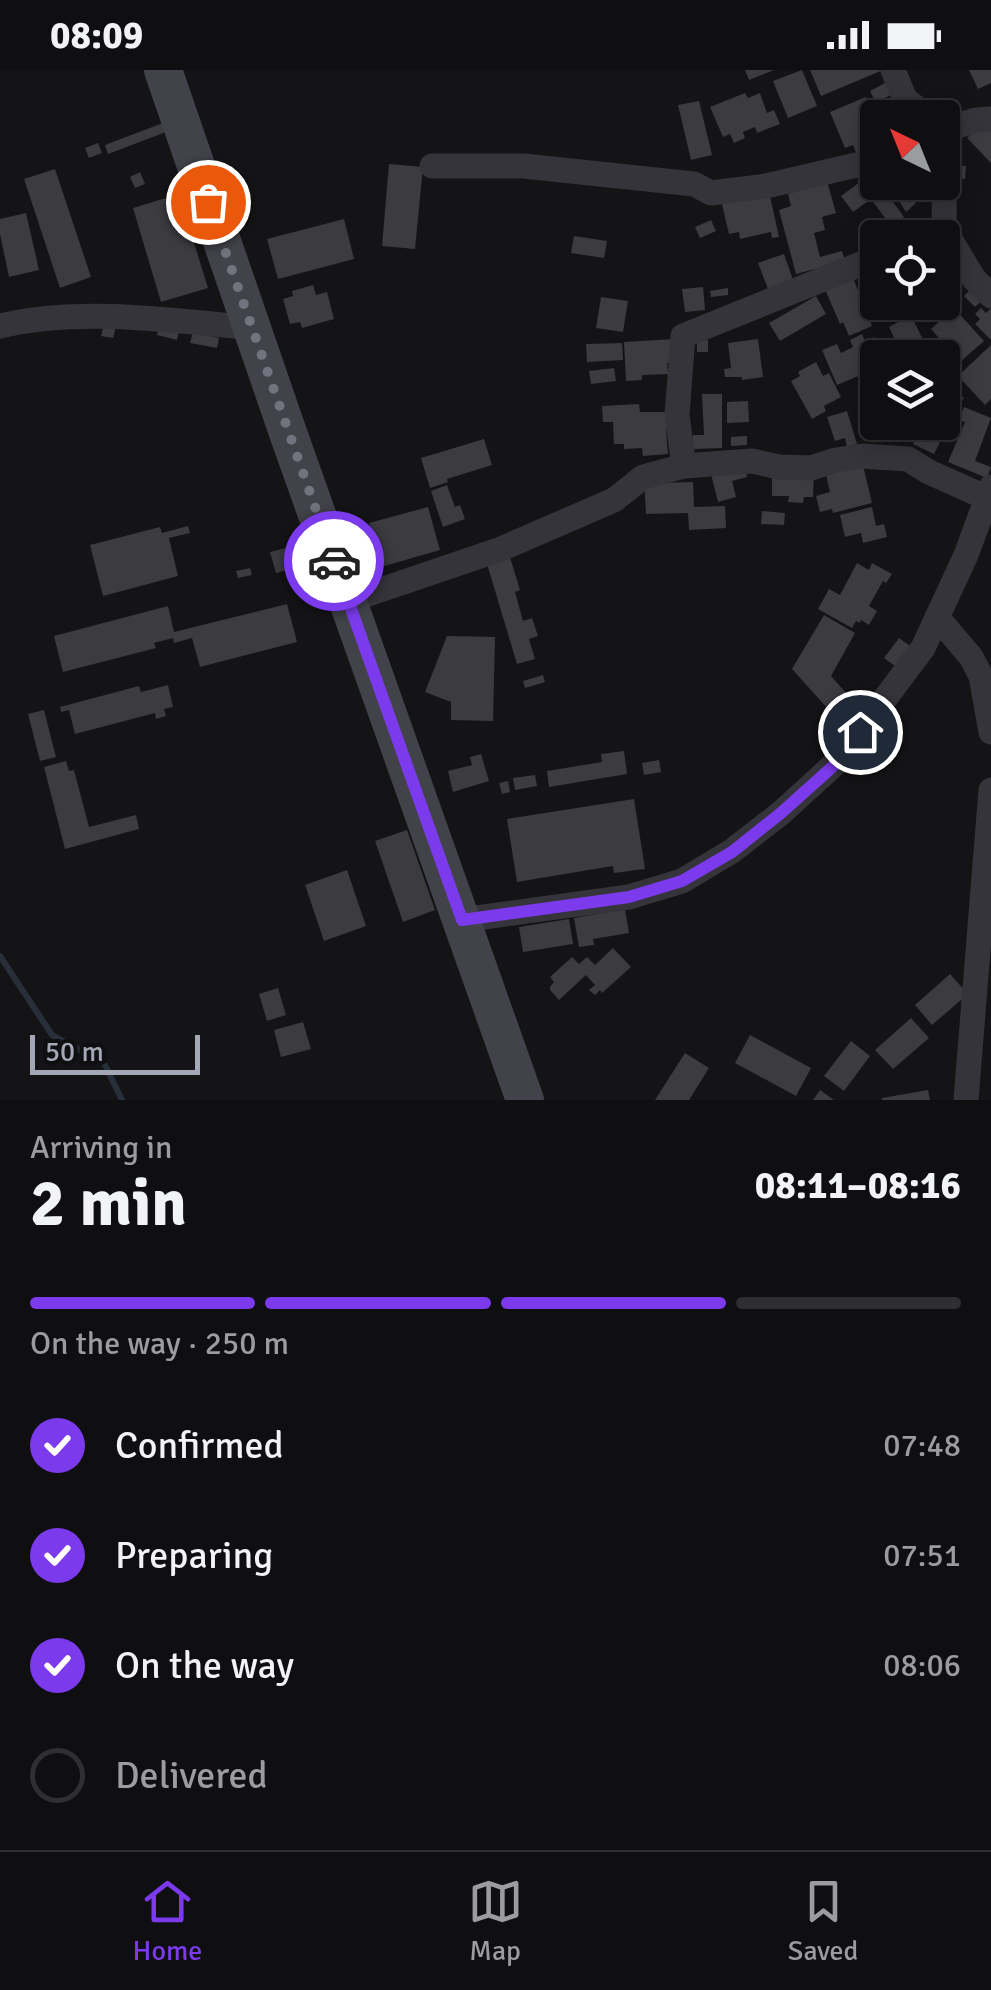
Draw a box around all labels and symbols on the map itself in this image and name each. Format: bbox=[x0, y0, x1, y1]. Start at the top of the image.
north arrow bbox=[860, 100, 960, 200]
pin bbox=[166, 160, 251, 245]
courier bbox=[284, 511, 384, 611]
pin bbox=[818, 690, 903, 775]
scale bar bbox=[30, 1030, 200, 1074]

